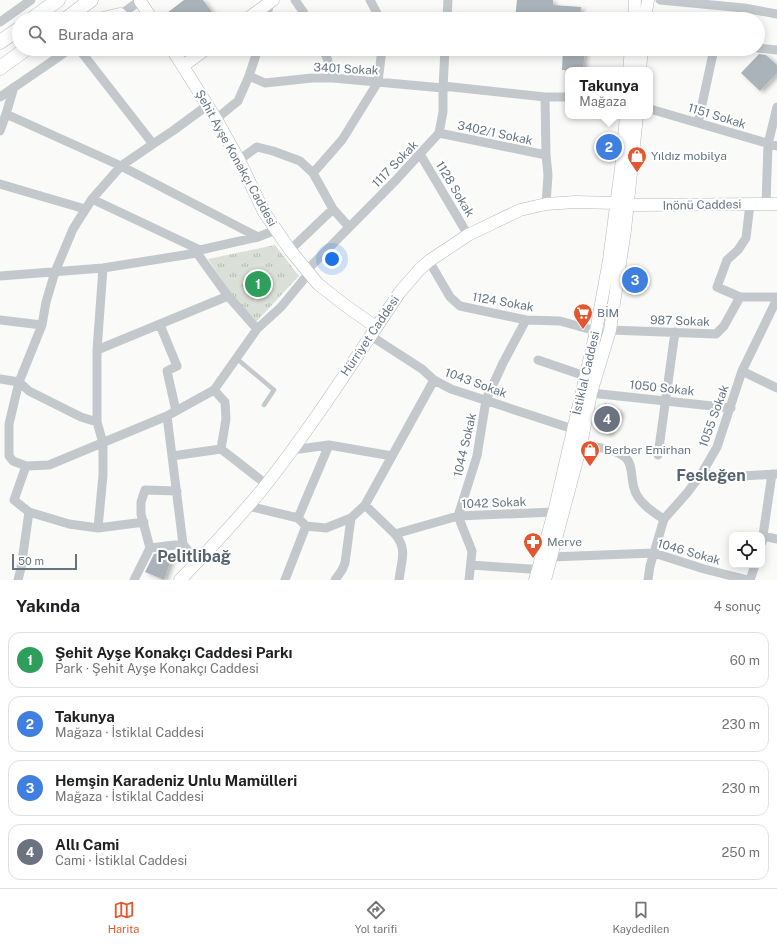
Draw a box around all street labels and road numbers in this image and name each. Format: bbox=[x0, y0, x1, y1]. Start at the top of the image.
street label: 3401 Sokak bbox=[313, 60, 379, 78]
street label: Şehit Ayşe Konakçı Caddesi bbox=[193, 87, 279, 229]
street label: 1151 Sokak bbox=[686, 101, 748, 132]
street label: 3402/1 Sokak bbox=[456, 118, 534, 148]
street label: 1117 Sokak bbox=[369, 138, 421, 190]
street label: 1128 Sokak bbox=[433, 159, 477, 220]
street label: Inönü Caddesi bbox=[662, 197, 742, 213]
street label: 1124 Sokak bbox=[471, 290, 535, 314]
street label: Hürriyet Caddesi bbox=[338, 293, 402, 379]
street label: 987 Sokak bbox=[650, 313, 710, 329]
street label: İstiklal Caddesi bbox=[570, 330, 602, 416]
street label: 1043 Sokak bbox=[443, 365, 509, 401]
street label: 1050 Sokak bbox=[629, 378, 695, 398]
street label: 1055 Sokak bbox=[696, 383, 732, 449]
street label: 1044 Sokak bbox=[451, 412, 479, 478]
street label: 1042 Sokak bbox=[461, 495, 527, 511]
street label: 1046 Sokak bbox=[656, 536, 722, 568]

